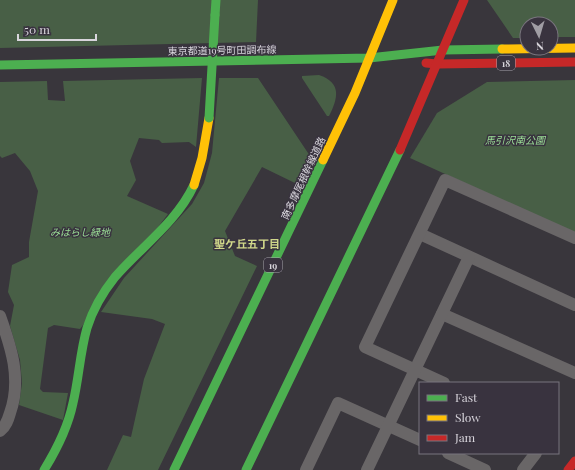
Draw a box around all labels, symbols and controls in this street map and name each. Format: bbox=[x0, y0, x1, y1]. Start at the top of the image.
scale bar bbox=[18, 16, 96, 42]
north arrow bbox=[519, 16, 559, 56]
text: 50 m bbox=[24, 21, 50, 37]
text: N bbox=[535, 39, 545, 54]
street label: 東京都道19号町田調布線 bbox=[167, 42, 277, 58]
road number: 18 bbox=[497, 56, 515, 70]
park label: 馬引沢南公園 bbox=[485, 133, 547, 147]
street label: 南多摩尾根幹線道路 bbox=[278, 134, 328, 222]
park label: みはらし緑地 bbox=[50, 225, 111, 239]
district label: 聖ケ丘五丁目 bbox=[214, 236, 280, 251]
road number: 19 bbox=[264, 258, 282, 272]
legend bbox=[419, 382, 559, 454]
text: Fast bbox=[455, 389, 478, 405]
text: Slow bbox=[455, 409, 481, 425]
text: Jam bbox=[454, 429, 476, 445]

